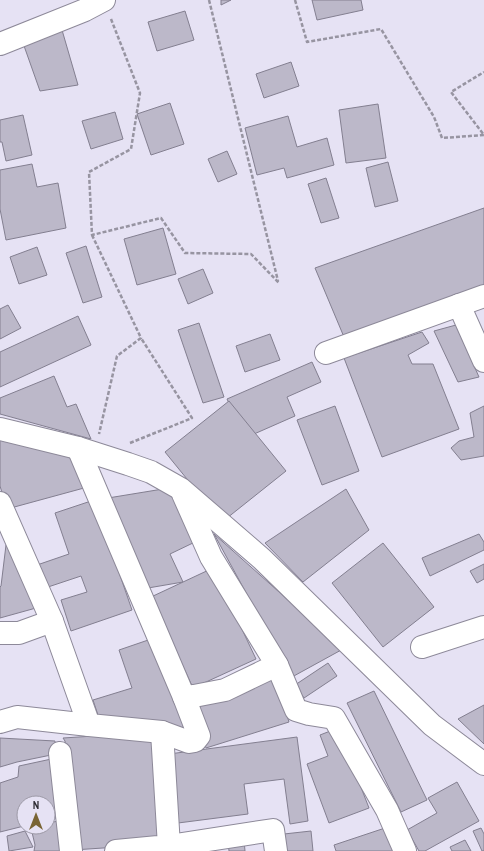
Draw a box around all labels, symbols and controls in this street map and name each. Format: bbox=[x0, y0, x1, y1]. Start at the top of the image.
north arrow bbox=[16, 795, 56, 835]
text: N bbox=[33, 798, 39, 812]

